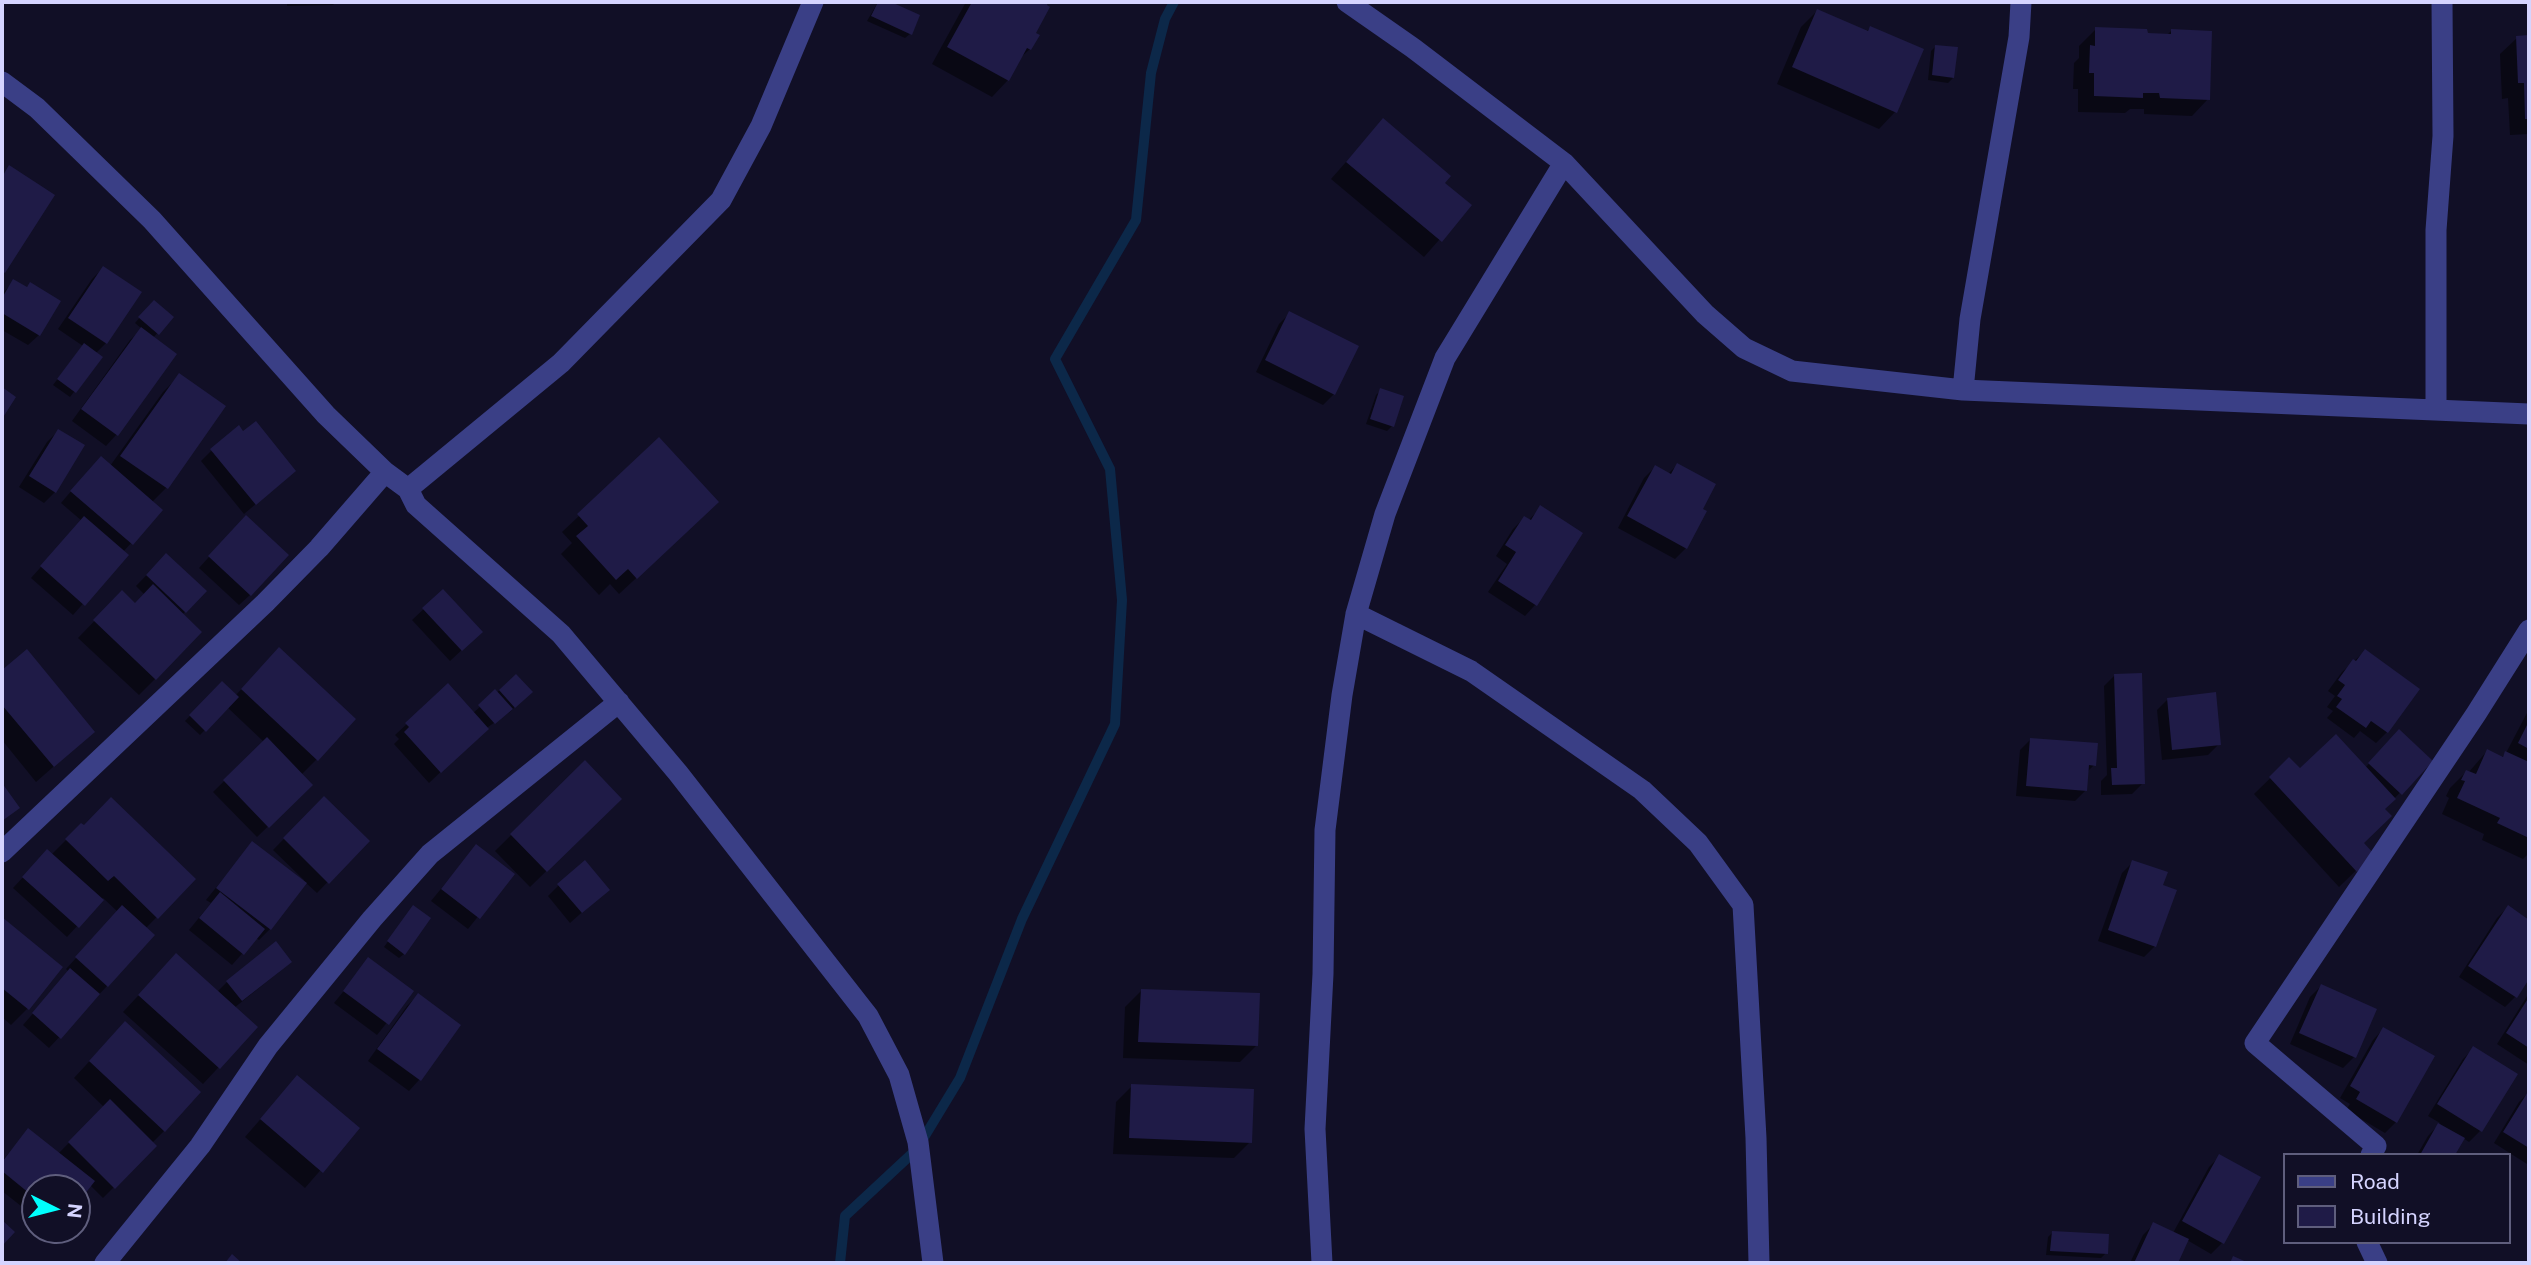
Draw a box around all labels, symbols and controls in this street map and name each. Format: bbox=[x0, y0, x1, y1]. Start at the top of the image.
legend bbox=[2282, 1153, 2510, 1244]
text: Road bbox=[2350, 1169, 2400, 1194]
north arrow bbox=[21, 1174, 91, 1244]
text: N bbox=[63, 1202, 87, 1220]
text: Building bbox=[2350, 1204, 2431, 1229]

